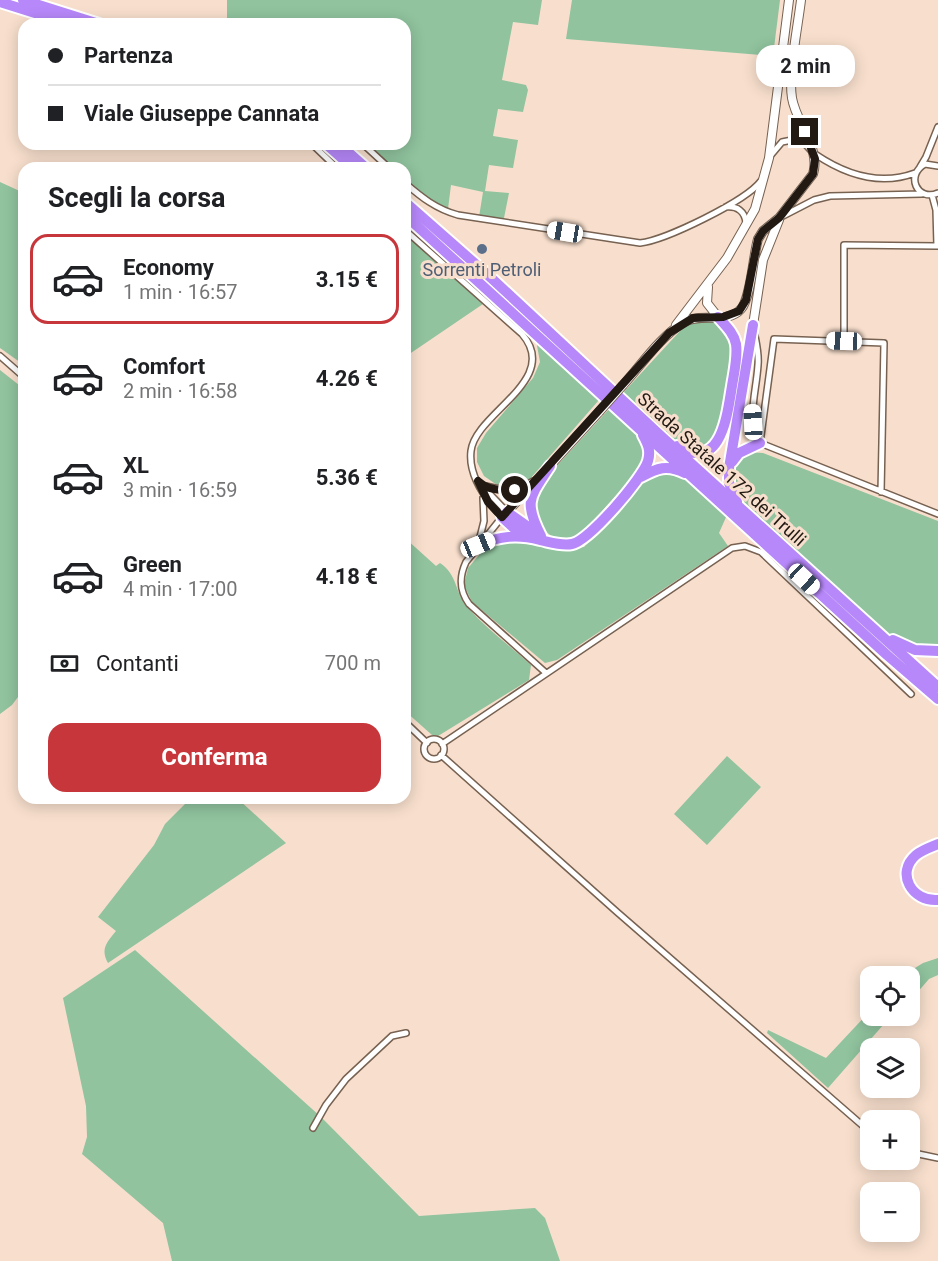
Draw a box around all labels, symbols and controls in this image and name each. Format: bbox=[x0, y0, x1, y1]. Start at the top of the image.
text: Partenza bbox=[84, 43, 173, 68]
callout: 2 min bbox=[756, 45, 854, 87]
text: 2 min bbox=[780, 54, 831, 78]
text: Viale Giuseppe Cannata bbox=[84, 101, 319, 126]
route end bbox=[791, 118, 818, 145]
text: Scegli la corsa bbox=[48, 182, 226, 214]
car bbox=[546, 220, 584, 244]
marker: Sorrenti Petroli bbox=[475, 242, 489, 256]
icon: car bbox=[51, 252, 105, 306]
text: Economy bbox=[123, 255, 214, 280]
place label: Sorrenti Petroli bbox=[423, 259, 541, 280]
text: 3.15 € bbox=[316, 267, 378, 292]
text: 1 min · 16:57 bbox=[123, 280, 238, 304]
car bbox=[826, 331, 862, 351]
icon: car bbox=[51, 351, 105, 405]
text: Comfort bbox=[123, 354, 205, 379]
text: 4.26 € bbox=[316, 366, 378, 391]
text: 2 min · 16:58 bbox=[123, 379, 238, 403]
street label: Strada Statale 172 dei Trulli bbox=[634, 388, 810, 550]
car bbox=[743, 404, 763, 440]
icon: car bbox=[51, 450, 105, 504]
text: XL bbox=[123, 453, 149, 478]
text: 5.36 € bbox=[316, 465, 378, 490]
route start bbox=[501, 476, 528, 503]
text: 3 min · 16:59 bbox=[123, 478, 238, 502]
car bbox=[458, 530, 498, 560]
icon: car bbox=[51, 549, 105, 603]
text: Green bbox=[123, 552, 182, 577]
car bbox=[785, 560, 823, 598]
text: 4.18 € bbox=[316, 564, 378, 589]
text: 4 min · 17:00 bbox=[123, 577, 238, 601]
icon: cash bbox=[48, 647, 81, 680]
text: Contanti bbox=[96, 651, 179, 676]
text: 700 m bbox=[325, 651, 381, 675]
button: Conferma bbox=[48, 723, 381, 792]
map controls bbox=[860, 966, 920, 1242]
button: locate bbox=[860, 966, 920, 1026]
button: layers bbox=[860, 1038, 920, 1098]
button: + bbox=[860, 1110, 920, 1170]
button: − bbox=[860, 1182, 920, 1242]

